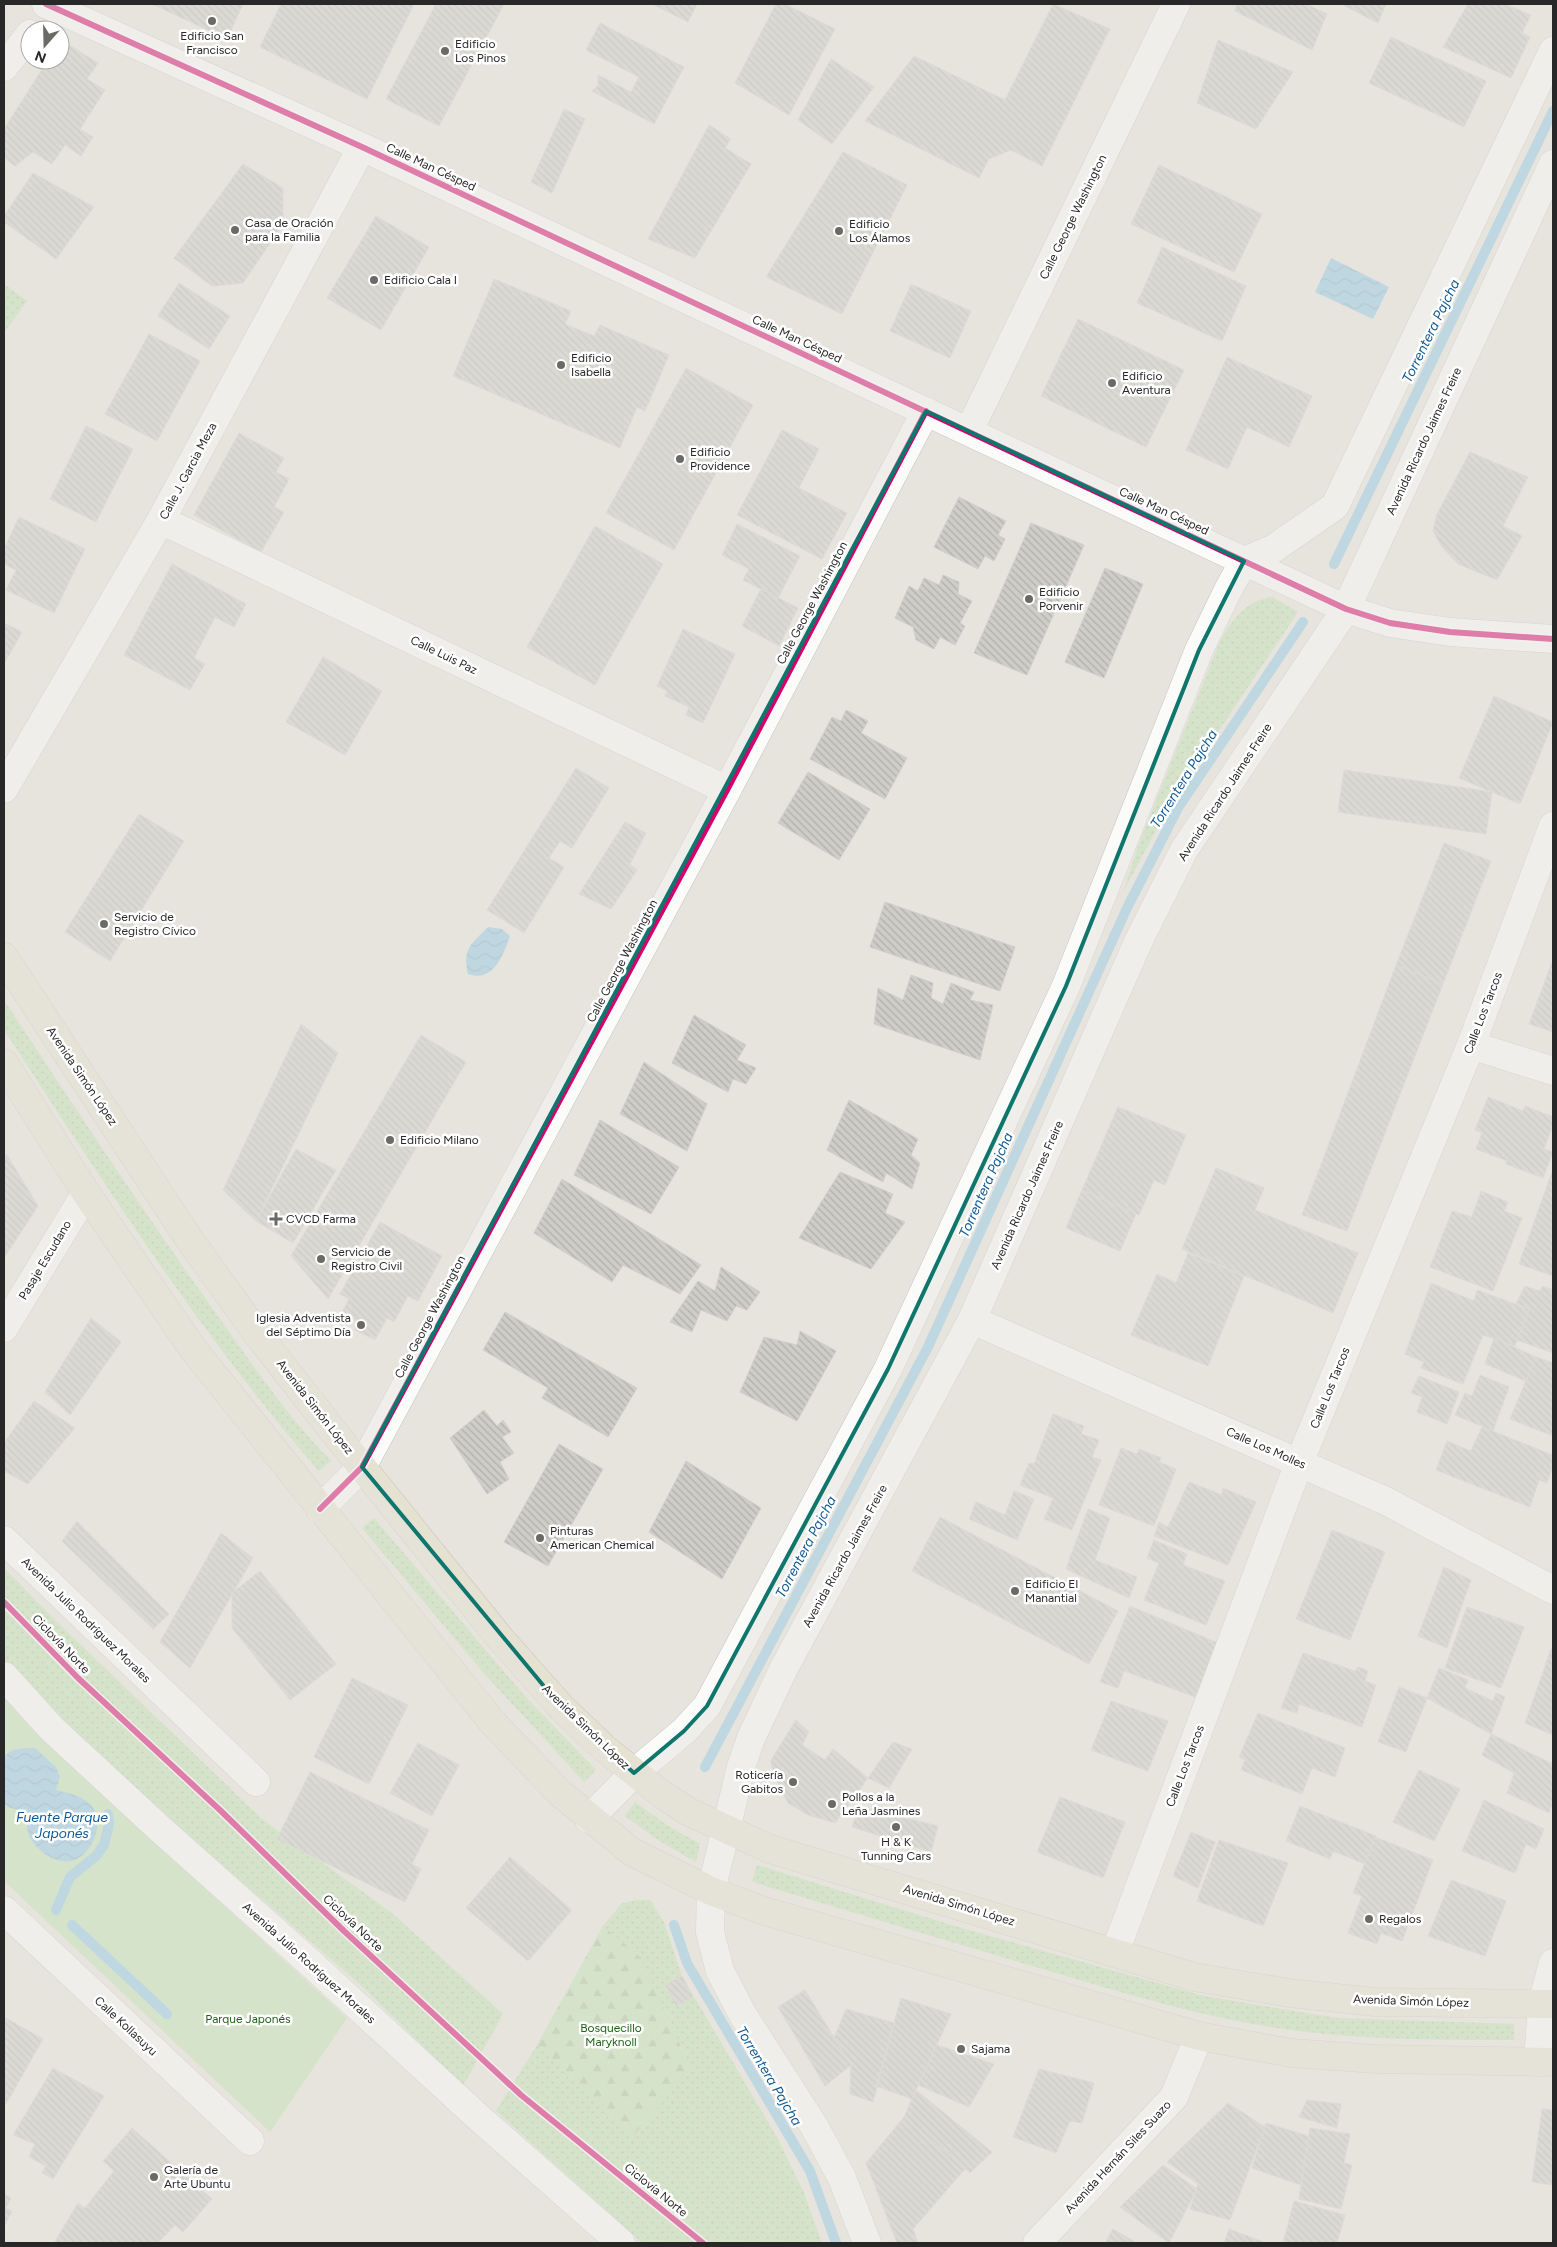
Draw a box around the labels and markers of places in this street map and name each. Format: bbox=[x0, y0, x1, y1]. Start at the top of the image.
marker: Edificio San Francisco bbox=[206, 15, 218, 27]
place label: Edificio San Francisco bbox=[180, 29, 244, 57]
place label: Edificio Los Pinos bbox=[455, 37, 506, 65]
marker: Edificio Los Pinos bbox=[439, 45, 451, 57]
place label: Casa de Oración para la Familia bbox=[245, 216, 334, 244]
place label: Edificio Los Álamos bbox=[849, 217, 911, 245]
marker: Casa de Oración para la Familia bbox=[229, 224, 241, 236]
marker: Edificio Los Álamos bbox=[833, 225, 845, 237]
place label: Edificio Cala I bbox=[384, 273, 457, 287]
marker: Edificio Cala I bbox=[368, 274, 380, 286]
place label: Edificio Isabella bbox=[571, 351, 611, 379]
marker: Edificio Isabella bbox=[555, 359, 567, 371]
place label: Edificio Aventura bbox=[1122, 369, 1171, 397]
marker: Edificio Aventura bbox=[1106, 377, 1118, 389]
place label: Edificio Providence bbox=[690, 445, 751, 473]
marker: Edificio Providence bbox=[674, 453, 686, 465]
place label: Edificio Porvenir bbox=[1039, 585, 1083, 613]
marker: Edificio Porvenir bbox=[1023, 593, 1035, 605]
place label: Servicio de Registro Cívico bbox=[114, 910, 196, 938]
marker: Servicio de Registro Cívico bbox=[98, 918, 110, 930]
place label: Edificio Milano bbox=[400, 1133, 479, 1147]
marker: Edificio Milano bbox=[384, 1134, 396, 1146]
place label: CVCD Farma bbox=[286, 1212, 356, 1226]
marker: CVCD Farma bbox=[270, 1213, 282, 1225]
place label: Servicio de Registro Civil bbox=[331, 1245, 402, 1273]
marker: Servicio de Registro Civil bbox=[315, 1253, 327, 1265]
place label: Iglesia Adventista del Séptimo Día bbox=[256, 1311, 351, 1339]
marker: Iglesia Adventista del Séptimo Día bbox=[355, 1319, 367, 1331]
place label: Pinturas American Chemical bbox=[550, 1524, 654, 1552]
marker: Pinturas American Chemical bbox=[534, 1532, 546, 1544]
place label: Edificio El Manantial bbox=[1025, 1577, 1078, 1605]
marker: Edificio El Manantial bbox=[1009, 1585, 1021, 1597]
place label: Roticería Gabitos bbox=[735, 1768, 783, 1796]
marker: Roticería Gabitos bbox=[787, 1776, 799, 1788]
place label: Pollos a la Leña Jasmines bbox=[842, 1790, 921, 1818]
marker: Pollos a la Leña Jasmines bbox=[826, 1798, 838, 1810]
marker: H & K Tunning Cars bbox=[890, 1821, 902, 1833]
place label: H & K Tunning Cars bbox=[861, 1835, 931, 1863]
place label: Regalos bbox=[1379, 1912, 1422, 1926]
marker: Regalos bbox=[1363, 1913, 1375, 1925]
place label: Sajama bbox=[971, 2042, 1010, 2056]
marker: Sajama bbox=[955, 2043, 967, 2055]
place label: Galería de Arte Ubuntu bbox=[164, 2163, 230, 2191]
marker: Galería de Arte Ubuntu bbox=[148, 2171, 160, 2183]

